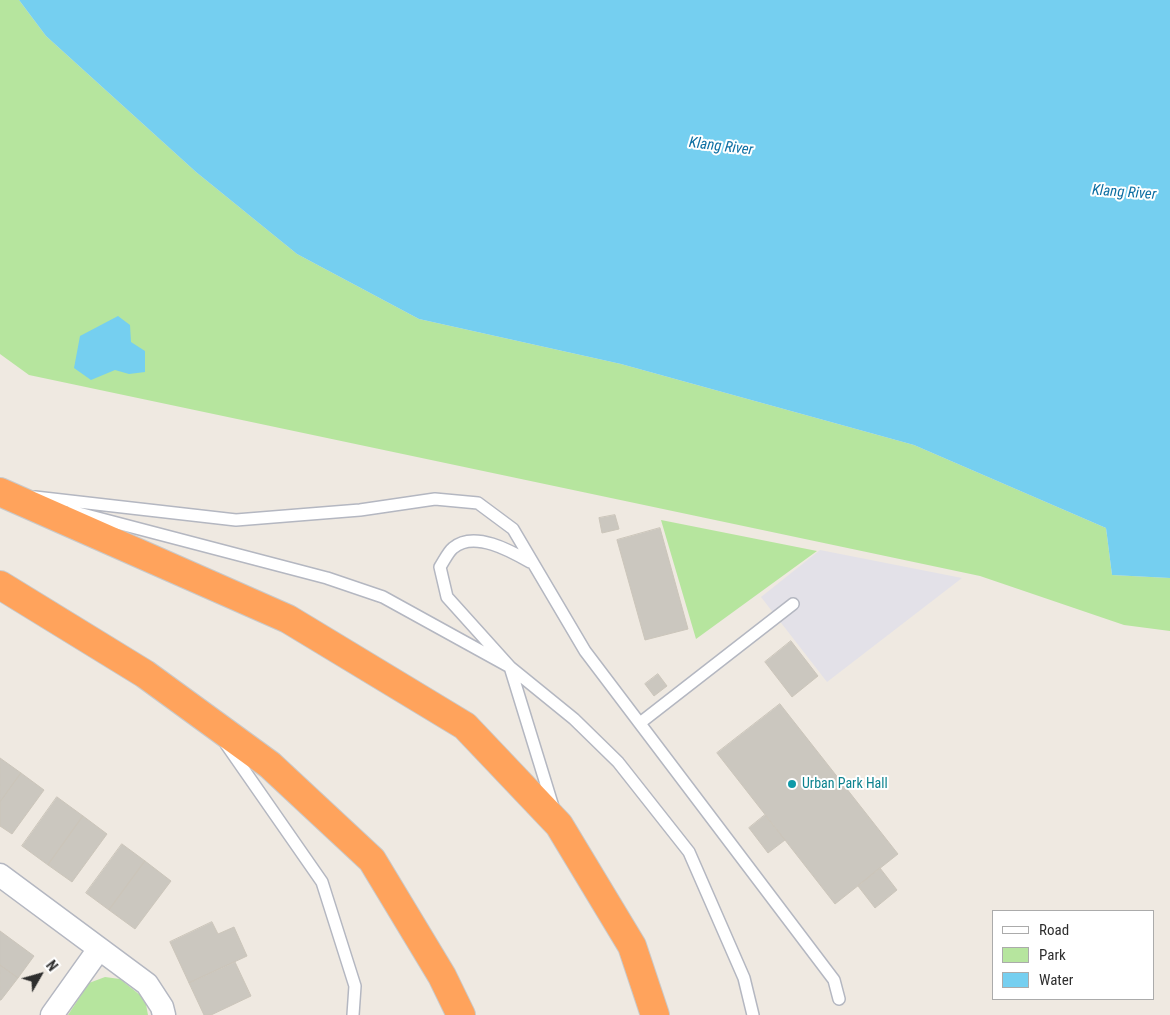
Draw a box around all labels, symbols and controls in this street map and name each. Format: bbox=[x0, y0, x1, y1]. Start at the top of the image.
water label: Klang River bbox=[688, 134, 754, 160]
water label: Klang River bbox=[1091, 182, 1157, 204]
place label: Urban Park Hall bbox=[802, 776, 888, 792]
marker: Urban Park Hall bbox=[786, 778, 798, 790]
legend bbox=[992, 910, 1155, 1000]
text: Road bbox=[1039, 921, 1069, 939]
text: Park bbox=[1039, 946, 1066, 964]
north arrow bbox=[15, 950, 65, 1000]
text: N bbox=[43, 957, 61, 974]
text: Water bbox=[1039, 971, 1073, 989]

